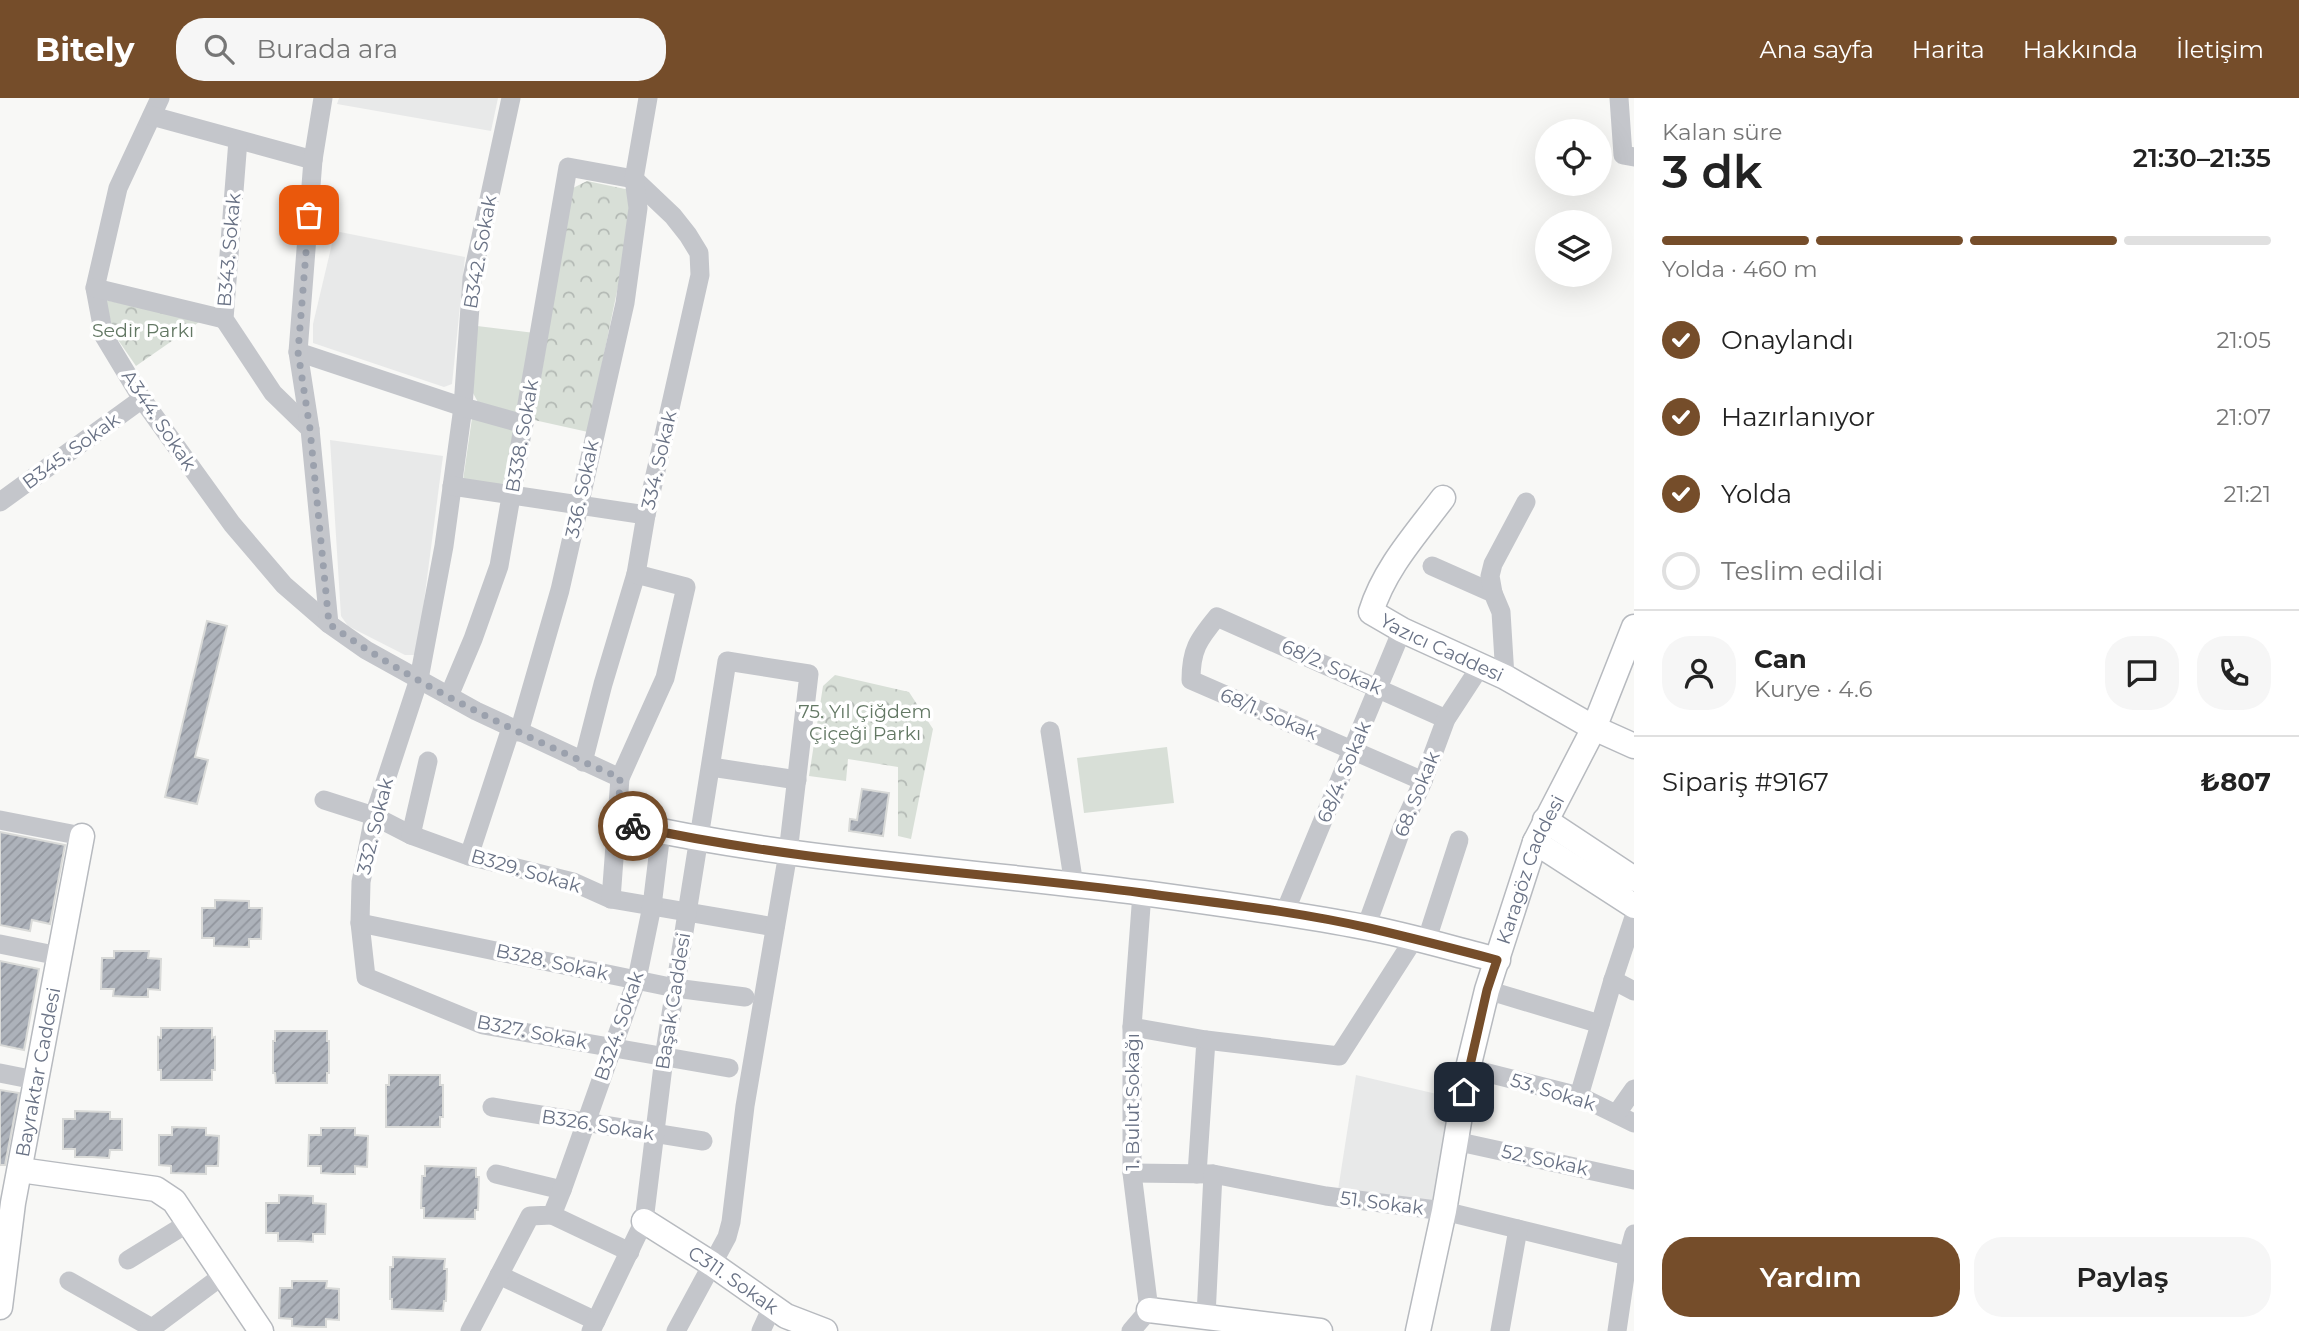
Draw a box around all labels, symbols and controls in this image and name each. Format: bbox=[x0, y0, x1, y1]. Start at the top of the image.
search box bbox=[176, 18, 666, 81]
text: Bitely bbox=[35, 29, 134, 69]
icon: search bbox=[200, 30, 238, 68]
text: Burada ara bbox=[256, 33, 398, 65]
text: Ana sayfa bbox=[1759, 35, 1874, 64]
text: Harita bbox=[1912, 35, 1985, 64]
text: Hakkında bbox=[2023, 35, 2138, 64]
text: İletişim bbox=[2176, 35, 2264, 64]
text: Kalan süre bbox=[1662, 118, 1782, 146]
map controls bbox=[1535, 119, 1612, 287]
button: locate bbox=[1535, 119, 1612, 196]
text: 21:30–21:35 bbox=[2133, 142, 2271, 174]
text: 3 dk bbox=[1662, 143, 1762, 200]
pin bbox=[279, 185, 339, 245]
street label: B343. Sokak bbox=[213, 191, 245, 308]
street label: B342. Sokak bbox=[459, 193, 501, 311]
icon: bag bbox=[290, 196, 328, 234]
button: layers bbox=[1535, 210, 1612, 287]
text: Yolda · 460 m bbox=[1662, 255, 1818, 283]
park label: Sedir Parkı bbox=[92, 319, 194, 342]
icon: check bbox=[1662, 321, 1700, 359]
text: Onaylandı bbox=[1721, 324, 1854, 356]
text: 21:05 bbox=[2217, 326, 2271, 354]
street label: A344. Sokak bbox=[117, 365, 201, 475]
street label: B338. Sokak bbox=[501, 377, 543, 494]
icon: check bbox=[1662, 398, 1700, 436]
text: Hazırlanıyor bbox=[1721, 401, 1875, 433]
text: 21:07 bbox=[2216, 403, 2271, 431]
street label: B345. Sokak bbox=[18, 408, 125, 494]
street label: 334. Sokak bbox=[636, 408, 682, 512]
street label: 336. Sokak bbox=[560, 437, 604, 540]
icon: check bbox=[1662, 475, 1700, 513]
text: Yolda bbox=[1721, 478, 1792, 510]
text: 21:21 bbox=[2223, 480, 2271, 508]
text: Teslim edildi bbox=[1721, 555, 1883, 587]
street label: Yazıcı Caddesi bbox=[1376, 608, 1507, 686]
street label: 68/2. Sokak bbox=[1278, 635, 1386, 700]
button: person bbox=[1662, 636, 1736, 710]
button: chat bbox=[2105, 636, 2179, 710]
button: phone bbox=[2197, 636, 2271, 710]
text: Can bbox=[1754, 643, 1807, 675]
text: Kurye · 4.6 bbox=[1754, 675, 1873, 703]
street label: 68/1. Sokak bbox=[1217, 683, 1322, 745]
park label: 75. Yıl Çiğdem Çiçeği Parkı bbox=[798, 700, 932, 745]
street label: 68/4. Sokak bbox=[1312, 717, 1376, 826]
street label: 68. Sokak bbox=[1389, 747, 1445, 840]
text: Sipariş #9167 bbox=[1662, 766, 1829, 798]
text: ₺807 bbox=[2201, 766, 2271, 798]
street label: 332. Sokak bbox=[352, 775, 398, 877]
courier bbox=[598, 791, 668, 861]
street label: Karagöz Caddesi bbox=[1491, 791, 1569, 947]
icon: bike bbox=[614, 807, 652, 845]
street label: B329. Sokak bbox=[468, 844, 584, 898]
street label: Başak Caddesi bbox=[651, 931, 695, 1071]
street label: B328. Sokak bbox=[494, 939, 611, 985]
street label: B324. Sokak bbox=[589, 967, 649, 1084]
street label: Bayraktar Caddesi bbox=[10, 985, 65, 1159]
street label: B327. Sokak bbox=[475, 1010, 590, 1054]
street label: 1. Bulut Sokağı bbox=[1121, 1033, 1144, 1171]
pin bbox=[1434, 1062, 1494, 1122]
street label: 53. Sokak bbox=[1508, 1068, 1599, 1116]
icon: home bbox=[1445, 1073, 1483, 1111]
street label: B326. Sokak bbox=[540, 1105, 657, 1145]
street label: 52. Sokak bbox=[1500, 1140, 1591, 1181]
street label: 51. Sokak bbox=[1339, 1186, 1426, 1220]
button: Yardım bbox=[1662, 1237, 1960, 1317]
button: Paylaş bbox=[1974, 1237, 2271, 1317]
street label: C311. Sokak bbox=[684, 1241, 784, 1319]

